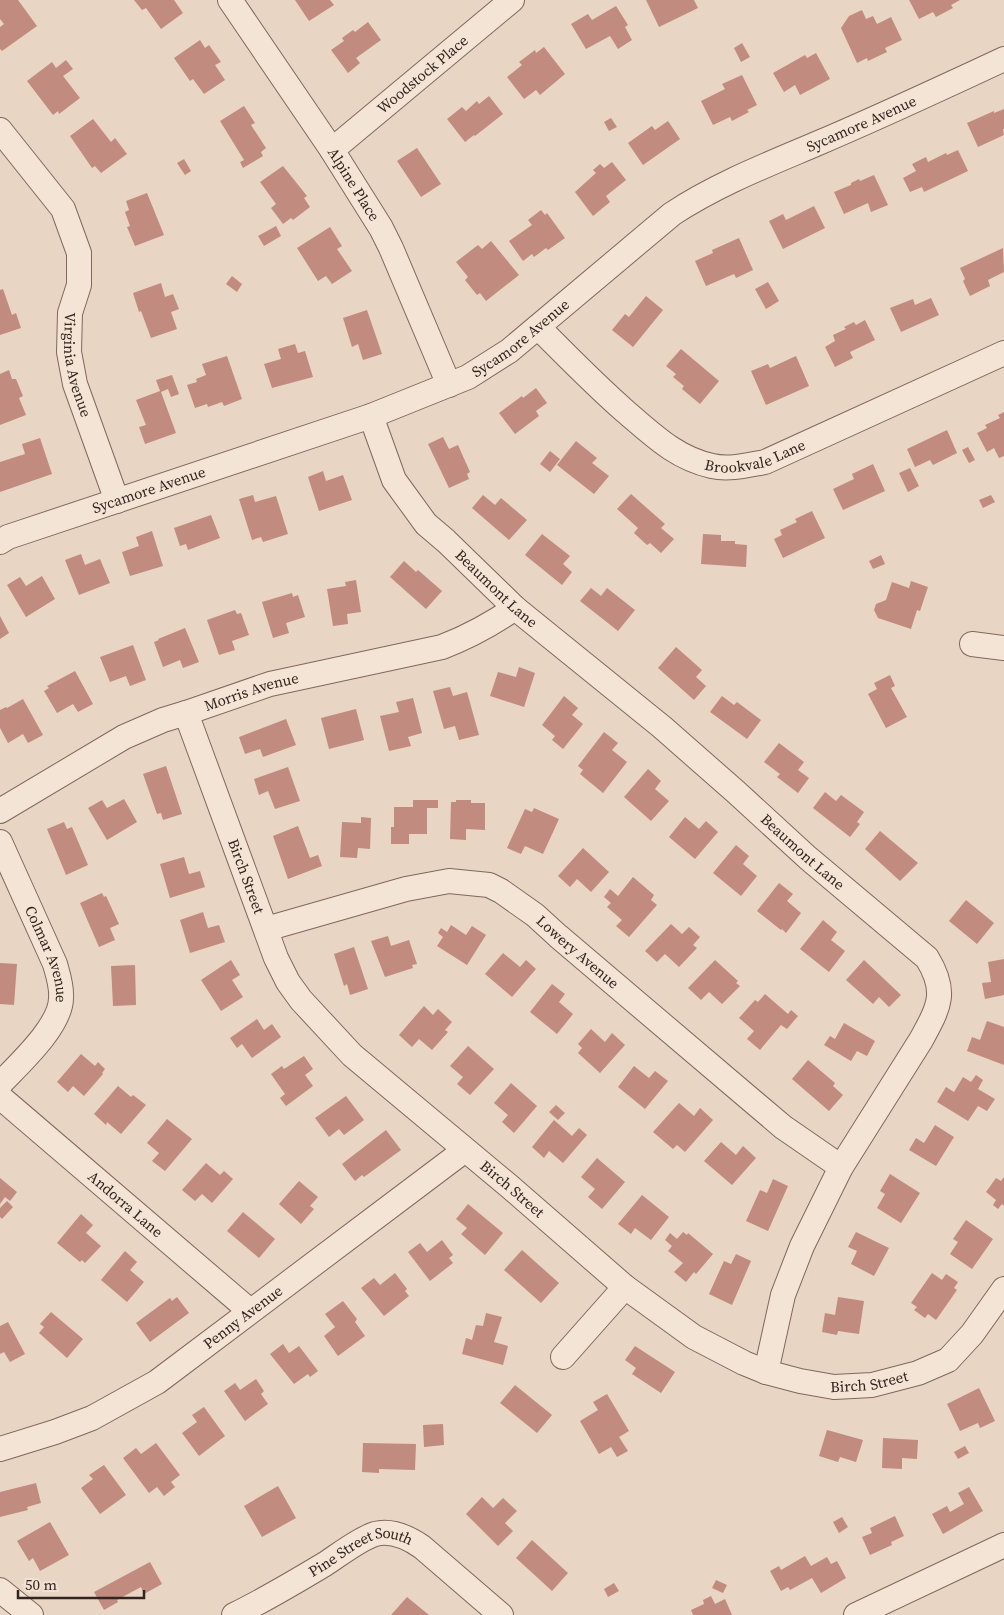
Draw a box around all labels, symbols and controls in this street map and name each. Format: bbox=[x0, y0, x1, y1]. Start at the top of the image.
street label: Woodstock Place bbox=[372, 30, 473, 118]
street label: Sycamore Avenue bbox=[803, 90, 920, 157]
street label: Alpine Place bbox=[323, 143, 385, 225]
street label: Sycamore Avenue bbox=[467, 294, 574, 382]
street label: Virginia Avenue bbox=[59, 312, 97, 420]
street label: Brookvale Lane bbox=[703, 434, 809, 478]
street label: Sycamore Avenue bbox=[89, 461, 208, 518]
street label: Beaumont Lane bbox=[451, 545, 542, 632]
street label: Morris Avenue bbox=[201, 667, 301, 716]
street label: Beaumont Lane bbox=[756, 809, 850, 895]
street label: Birch Street bbox=[223, 836, 270, 917]
street label: Colmar Avenue bbox=[20, 902, 72, 1003]
street label: Lowery Avenue bbox=[532, 910, 624, 994]
street label: Birch Street bbox=[476, 1155, 549, 1222]
street label: Andorra Lane bbox=[84, 1166, 168, 1242]
street label: Penny Avenue bbox=[199, 1280, 287, 1354]
street label: Birch Street bbox=[830, 1365, 910, 1397]
street label: Pine Street South bbox=[304, 1522, 417, 1582]
scale bar bbox=[18, 1568, 144, 1600]
text: 50 m bbox=[25, 1574, 57, 1595]

